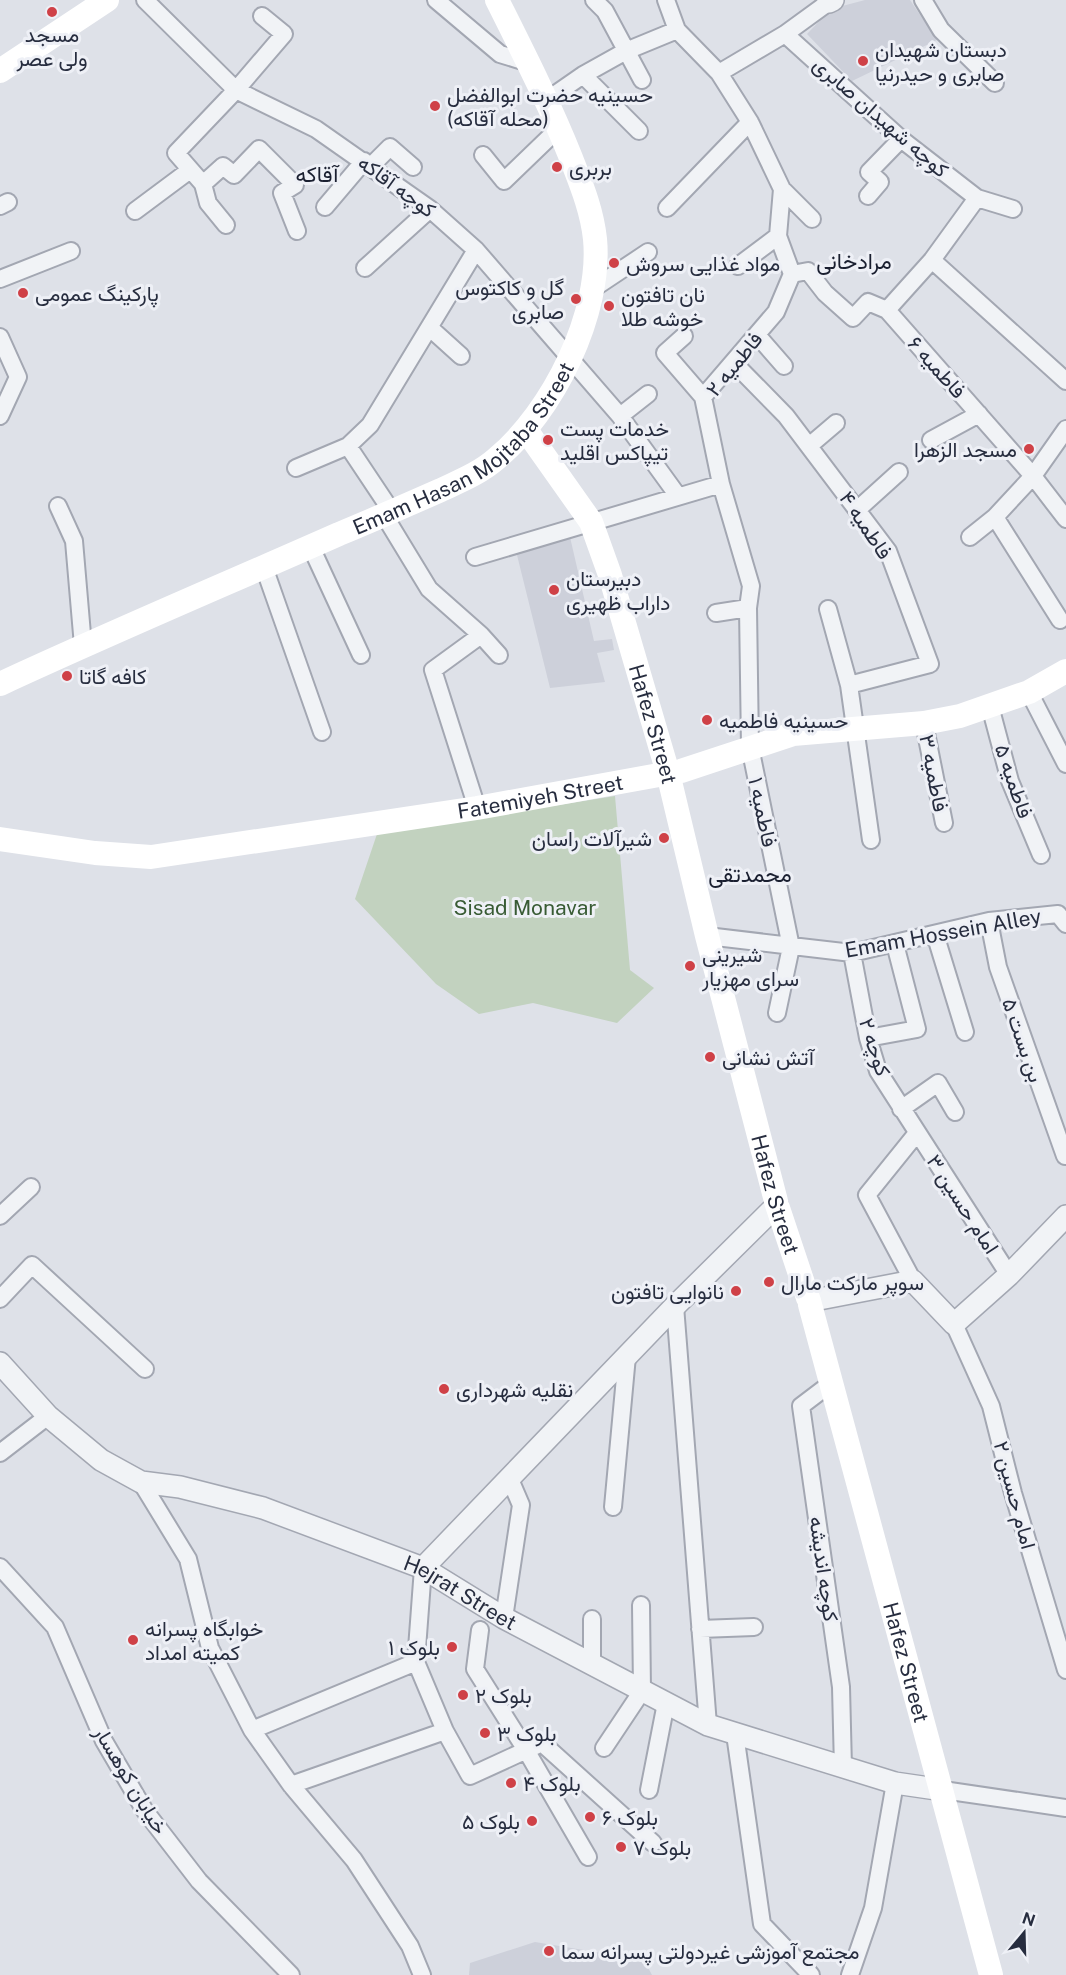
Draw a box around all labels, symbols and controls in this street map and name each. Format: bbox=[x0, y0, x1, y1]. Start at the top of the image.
marker: مسجد ولی عصر bbox=[45, 5, 59, 19]
place label: مسجد ولی عصر bbox=[15, 22, 88, 72]
place label: دبستان شهیدان صابری و حیدرنیا bbox=[875, 37, 1007, 87]
street label: کوچه شهیدان صابری bbox=[807, 52, 954, 184]
marker: دبستان شهیدان صابری و حیدرنیا bbox=[856, 54, 870, 68]
place label: حسینیه حضرت ابوالفضل (محله آقاکه) bbox=[447, 82, 653, 131]
marker: حسینیه حضرت ابوالفضل (محله آقاکه) bbox=[428, 99, 442, 113]
street label: کوچه آقاکه bbox=[352, 150, 441, 224]
place label: بربری bbox=[569, 155, 612, 181]
marker: بربری bbox=[550, 160, 564, 174]
district label: آقاکه bbox=[296, 161, 340, 187]
district label: مرادخانی bbox=[816, 248, 892, 275]
place label: مواد غذایی سروش bbox=[626, 251, 780, 277]
marker: مواد غذایی سروش bbox=[607, 256, 621, 270]
place label: گل و کاکتوس صابری bbox=[455, 275, 564, 325]
place label: پارکینگ عمومی bbox=[35, 281, 159, 308]
place label: نان تافتون خوشه طلا bbox=[621, 282, 705, 332]
marker: پارکینگ عمومی bbox=[16, 286, 30, 300]
marker: گل و کاکتوس صابری bbox=[569, 292, 583, 306]
marker: نان تافتون خوشه طلا bbox=[602, 299, 616, 313]
street label: فاطمیه ۲ bbox=[701, 327, 767, 401]
street label: فاطمیه ۶ bbox=[903, 331, 971, 403]
street label: Emam Hasan Mojtaba Street bbox=[349, 358, 579, 539]
place label: خدمات پست تیپاکس اقلید bbox=[560, 416, 669, 467]
marker: خدمات پست تیپاکس اقلید bbox=[541, 433, 555, 447]
place label: مسجد الزهرا bbox=[914, 437, 1017, 463]
marker: مسجد الزهرا bbox=[1022, 442, 1036, 456]
street label: فاطمیه ۴ bbox=[834, 486, 898, 564]
place label: دبیرستان داراب ظهیری bbox=[566, 566, 670, 616]
marker: دبیرستان داراب ظهیری bbox=[547, 583, 561, 597]
street label: Hafez Street bbox=[624, 661, 683, 786]
place label: کافه گاتا bbox=[79, 664, 147, 689]
marker: کافه گاتا bbox=[60, 669, 74, 683]
place label: حسینیه فاطمیه bbox=[719, 708, 848, 733]
marker: حسینیه فاطمیه bbox=[700, 713, 714, 727]
street label: فاطمیه ۳ bbox=[914, 732, 954, 814]
street label: فاطمیه ۵ bbox=[990, 741, 1038, 821]
street label: Fatemiyeh Street bbox=[455, 769, 625, 823]
street label: فاطمیه ۱ bbox=[743, 775, 783, 849]
place label: شیرآلات راسان bbox=[532, 826, 652, 852]
marker: شیرآلات راسان bbox=[657, 831, 671, 845]
district label: محمدتقی bbox=[708, 861, 792, 888]
park label: Sisad Monavar bbox=[453, 895, 597, 920]
street label: Emam Hossein Alley bbox=[843, 903, 1043, 963]
place label: شیرینی سرای مهزیار bbox=[701, 942, 799, 992]
marker: شیرینی سرای مهزیار bbox=[683, 959, 697, 973]
street label: بن بست ۵ bbox=[997, 995, 1049, 1085]
street label: کوچه ۲ bbox=[852, 1015, 896, 1080]
place label: آتش نشانی bbox=[722, 1045, 816, 1070]
marker: آتش نشانی bbox=[703, 1050, 717, 1064]
street label: Hafez Street bbox=[747, 1132, 805, 1257]
street label: امام حسین ۳ bbox=[920, 1150, 1004, 1259]
place label: سوپر مارکت مارال bbox=[781, 1270, 924, 1297]
marker: سوپر مارکت مارال bbox=[762, 1275, 776, 1289]
place label: نانوایی تافتون bbox=[611, 1279, 724, 1305]
marker: نانوایی تافتون bbox=[729, 1284, 743, 1298]
place label: نقلیه شهرداری bbox=[456, 1377, 573, 1403]
marker: نقلیه شهرداری bbox=[437, 1382, 451, 1396]
street label: امام حسین ۲ bbox=[987, 1438, 1041, 1552]
street label: کوچه اندیشه bbox=[802, 1515, 844, 1623]
street label: Hejrat Street bbox=[400, 1549, 521, 1635]
street label: Hafez Street bbox=[878, 1599, 935, 1725]
place label: خوابگاه پسرانه کمیته امداد bbox=[145, 1616, 263, 1665]
marker: خوابگاه پسرانه کمیته امداد bbox=[126, 1633, 140, 1647]
place label: بلوک ۱ bbox=[388, 1635, 440, 1661]
marker: بلوک ۱ bbox=[445, 1640, 459, 1654]
place label: بلوک ۲ bbox=[475, 1683, 532, 1709]
marker: بلوک ۲ bbox=[456, 1688, 470, 1702]
street label: خیابان کوهسار bbox=[88, 1720, 173, 1839]
place label: بلوک ۳ bbox=[497, 1721, 557, 1747]
marker: بلوک ۳ bbox=[478, 1726, 492, 1740]
place label: بلوک ۴ bbox=[523, 1771, 581, 1797]
marker: بلوک ۴ bbox=[504, 1776, 518, 1790]
place label: بلوک ۶ bbox=[602, 1805, 658, 1831]
place label: بلوک ۵ bbox=[462, 1809, 520, 1835]
marker: بلوک ۶ bbox=[583, 1810, 597, 1824]
marker: بلوک ۵ bbox=[525, 1814, 539, 1828]
place label: بلوک ۷ bbox=[633, 1835, 691, 1861]
marker: بلوک ۷ bbox=[614, 1840, 628, 1854]
north arrow bbox=[994, 1903, 1054, 1963]
text: N bbox=[1020, 1908, 1038, 1930]
place label: مجتمع آموزشی غیردولتی پسرانه سما bbox=[561, 1939, 859, 1966]
marker: مجتمع آموزشی غیردولتی پسرانه سما bbox=[542, 1944, 556, 1958]

